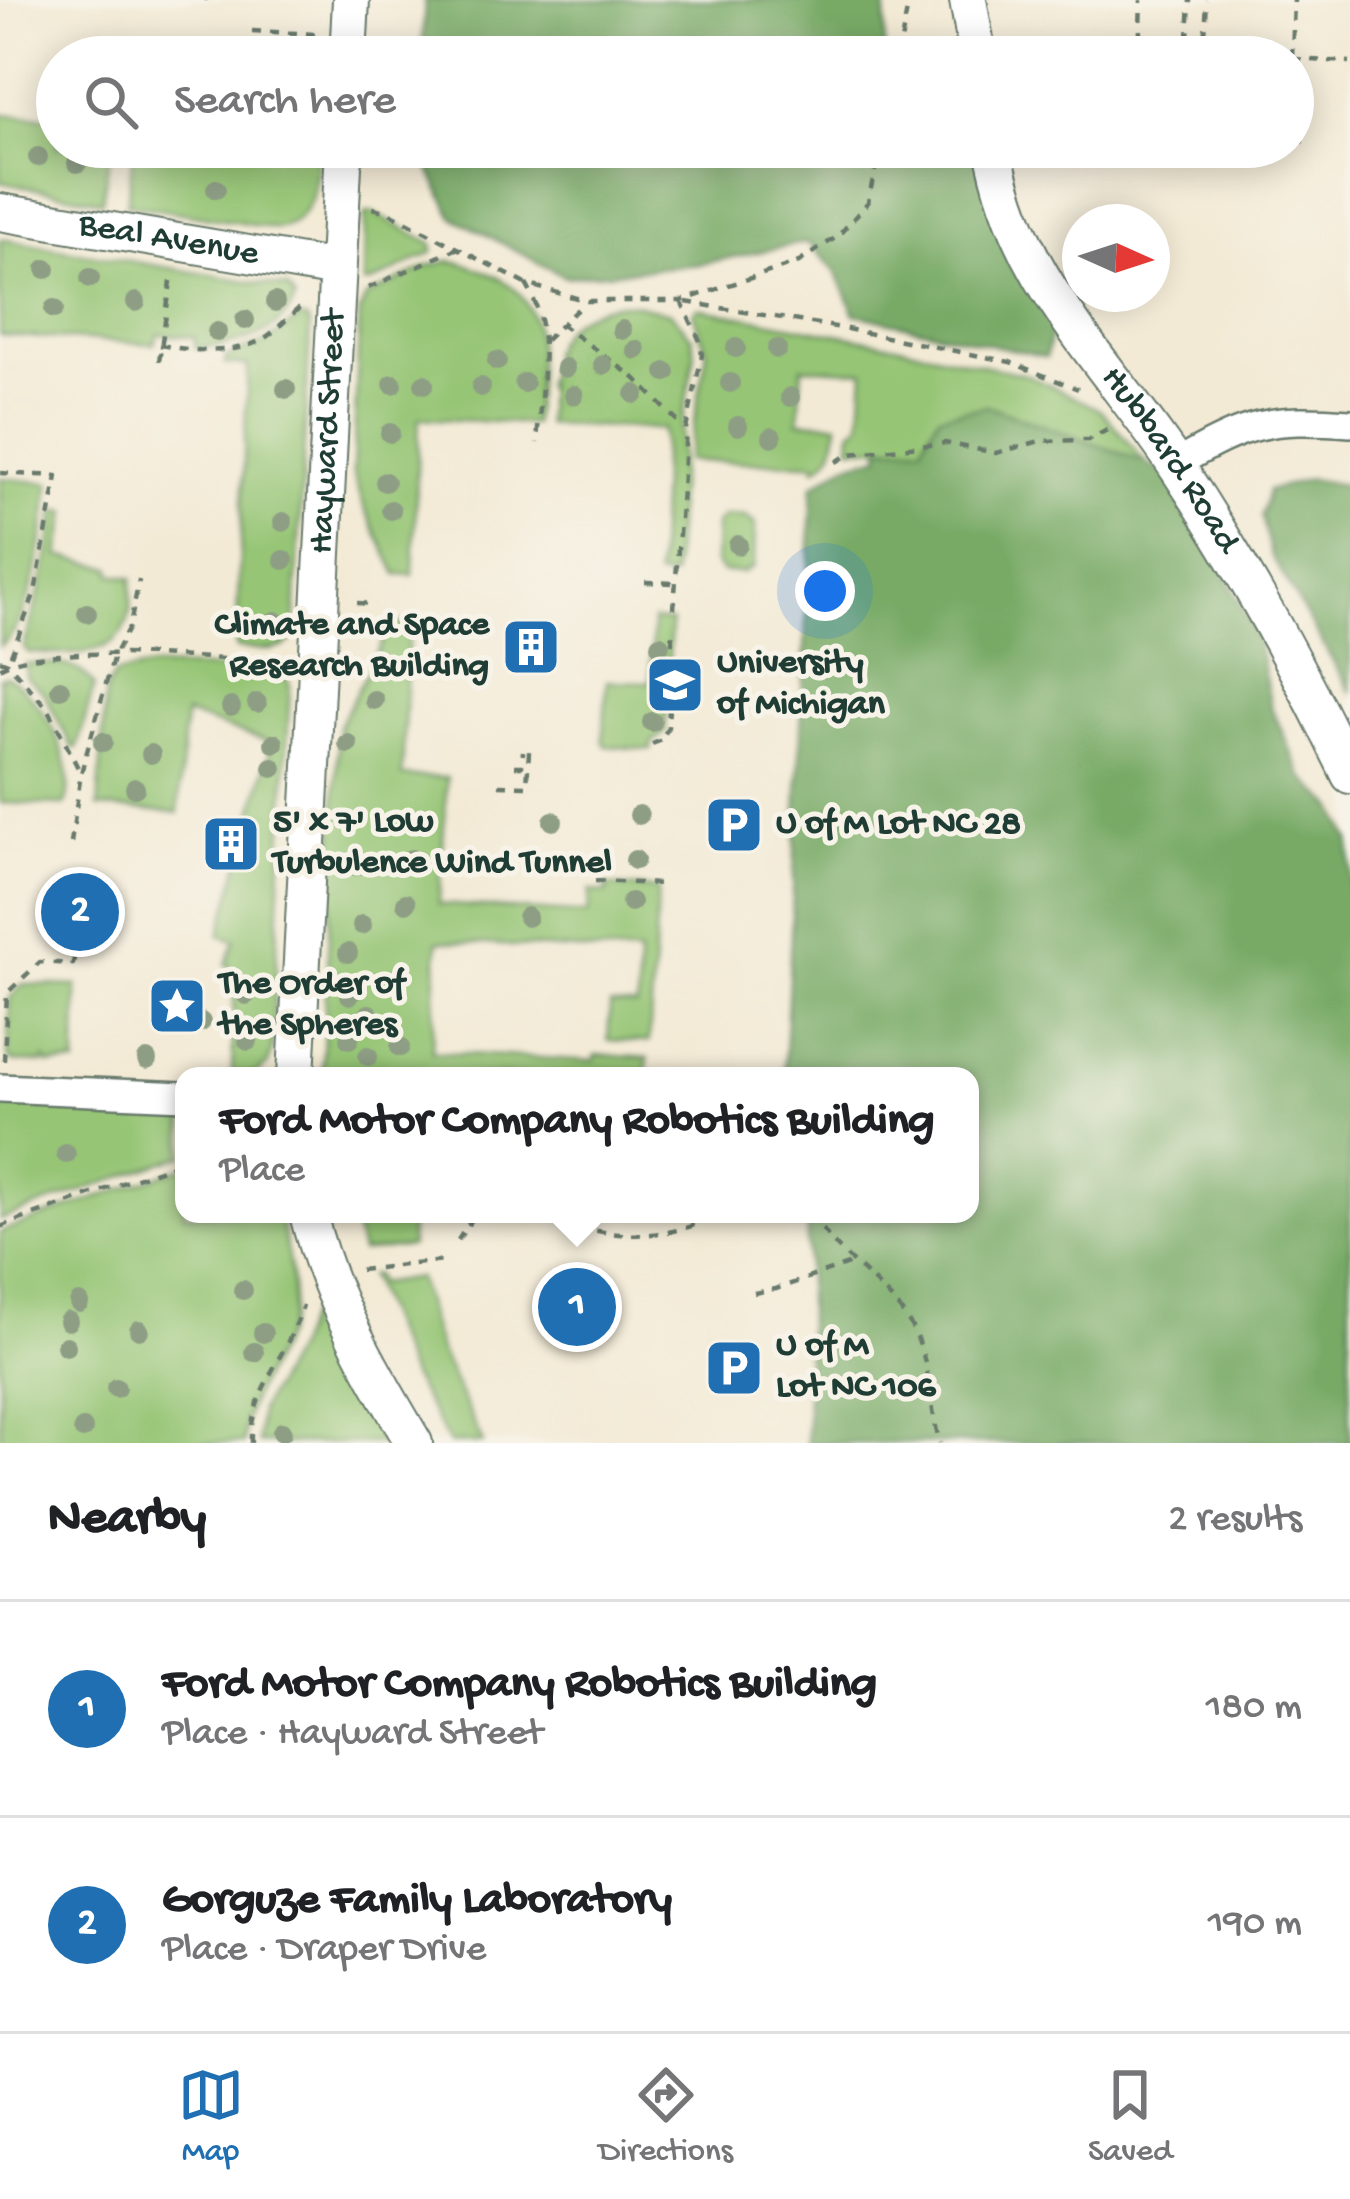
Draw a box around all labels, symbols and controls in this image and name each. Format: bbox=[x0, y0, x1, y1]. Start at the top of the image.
search box bbox=[36, 36, 1314, 168]
icon: search bbox=[78, 69, 144, 135]
text: Search here bbox=[174, 76, 396, 129]
street label: Beal Avenue bbox=[74, 204, 262, 277]
north arrow bbox=[1062, 204, 1170, 312]
street label: Hayward Street bbox=[301, 305, 357, 555]
street label: Hubbard Road bbox=[1090, 359, 1249, 564]
your location bbox=[795, 561, 855, 621]
place label: Climate and Space Research Building bbox=[214, 605, 490, 689]
building icon: Climate and Space Research Building bbox=[500, 616, 562, 678]
place label: University of Michigan bbox=[716, 643, 886, 727]
school or university icon: University of Michigan bbox=[644, 654, 706, 716]
parking icon: U of M Lot NC 28 bbox=[703, 794, 765, 856]
place label: 5' x 7' Low Turbulence Wind Tunnel bbox=[270, 802, 612, 886]
place label: U of M Lot NC 28 bbox=[776, 804, 1021, 847]
building icon: 5' x 7' Low Turbulence Wind Tunnel bbox=[200, 813, 262, 875]
pin: 2 bbox=[41, 867, 119, 957]
place label: The Order of the Spheres bbox=[216, 964, 407, 1048]
place icon: The Order of the Spheres bbox=[146, 975, 208, 1037]
popup bbox=[175, 1067, 979, 1223]
text: Ford Motor Company Robotics Building bbox=[220, 1096, 934, 1149]
text: Place bbox=[220, 1149, 305, 1195]
pin: 1 bbox=[538, 1262, 616, 1352]
place label: U of M Lot NC 106 bbox=[776, 1326, 937, 1410]
parking icon: U of M Lot NC 106 bbox=[703, 1337, 765, 1399]
text: Nearby bbox=[48, 1491, 206, 1551]
text: 2 results bbox=[1168, 1498, 1302, 1544]
text: Ford Motor Company Robotics Building bbox=[162, 1659, 877, 1712]
text: 1 bbox=[79, 1686, 95, 1732]
text: 180 m bbox=[1206, 1686, 1302, 1732]
text: Place · Hayward Street bbox=[162, 1712, 543, 1758]
text: Gorguze Family Laboratory bbox=[162, 1875, 672, 1928]
text: 2 bbox=[77, 1902, 97, 1948]
text: 190 m bbox=[1208, 1902, 1302, 1948]
text: Place · Draper Drive bbox=[162, 1928, 486, 1974]
tab: Map bbox=[178, 2062, 244, 2172]
tab: Directions bbox=[599, 2062, 733, 2172]
tab: Saved bbox=[1088, 2062, 1172, 2172]

